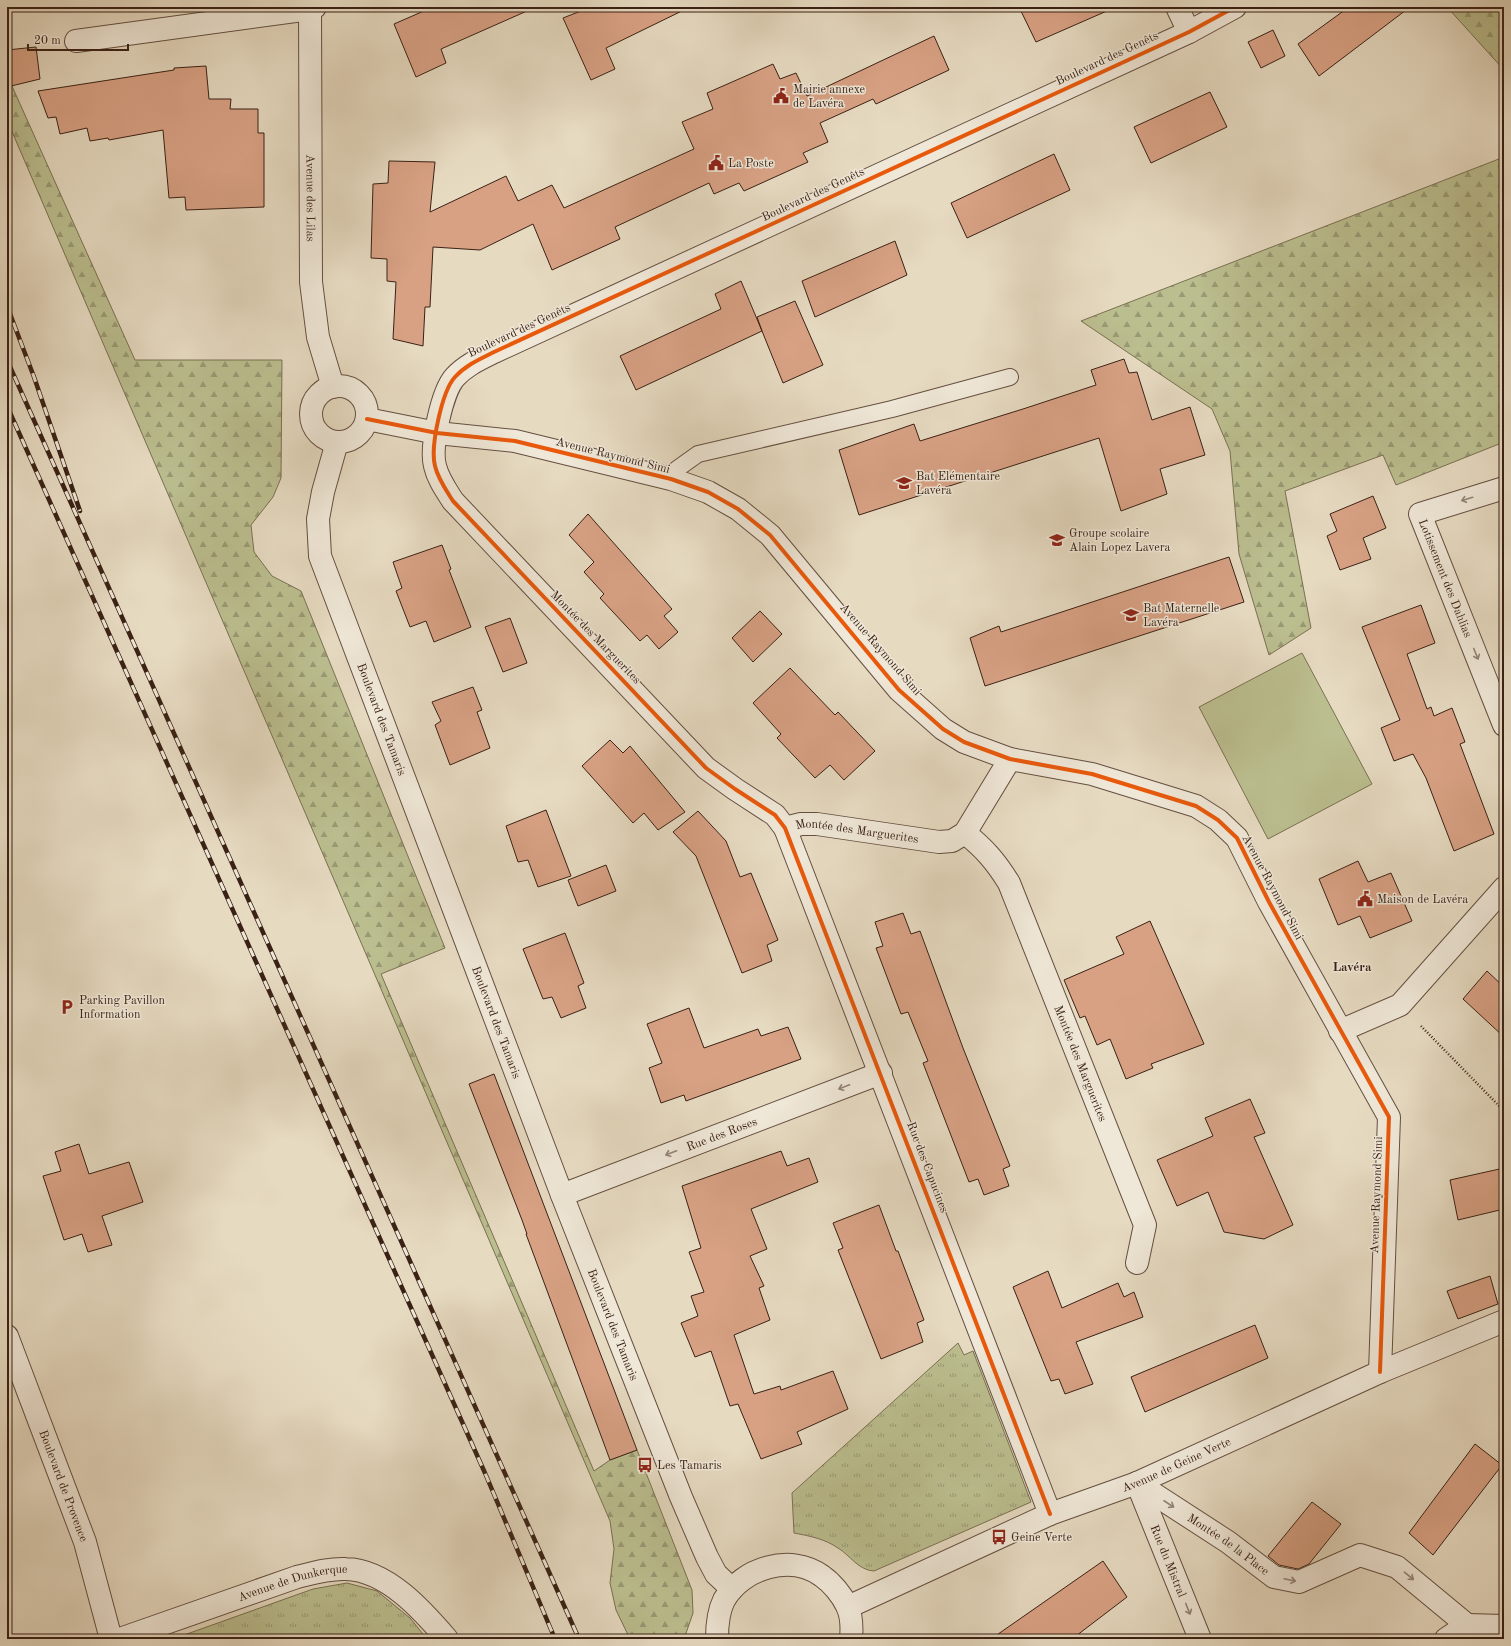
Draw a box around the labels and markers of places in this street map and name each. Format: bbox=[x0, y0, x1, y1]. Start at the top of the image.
place label: Mairie annexe de Lavéra bbox=[793, 84, 866, 110]
public building icon: Mairie annexe de Lavéra bbox=[772, 87, 790, 105]
public building icon: La Poste bbox=[707, 154, 725, 172]
place label: La Poste bbox=[728, 158, 774, 170]
place label: Bat Elémentaire Lavéra bbox=[916, 471, 1001, 497]
school or university icon: Bat Elémentaire Lavéra bbox=[895, 474, 913, 492]
place label: Groupe scolaire Alain Lopez Lavera bbox=[1069, 528, 1171, 554]
school or university icon: Groupe scolaire Alain Lopez Lavera bbox=[1048, 531, 1066, 549]
place label: Bat Maternelle Lavéra bbox=[1143, 603, 1220, 629]
school or university icon: Bat Maternelle Lavéra bbox=[1122, 606, 1140, 624]
public building icon: Maison de Lavéra bbox=[1356, 890, 1374, 908]
place label: Maison de Lavéra bbox=[1377, 894, 1468, 906]
place label: Parking Pavillon Information bbox=[79, 995, 165, 1021]
parking icon: Parking Pavillon Information bbox=[58, 998, 76, 1016]
bus stop icon: Les Tamaris bbox=[636, 1456, 654, 1474]
place label: Les Tamaris bbox=[657, 1460, 722, 1472]
bus stop icon: Geine Verte bbox=[990, 1528, 1008, 1546]
place label: Geine Verte bbox=[1011, 1532, 1073, 1544]

